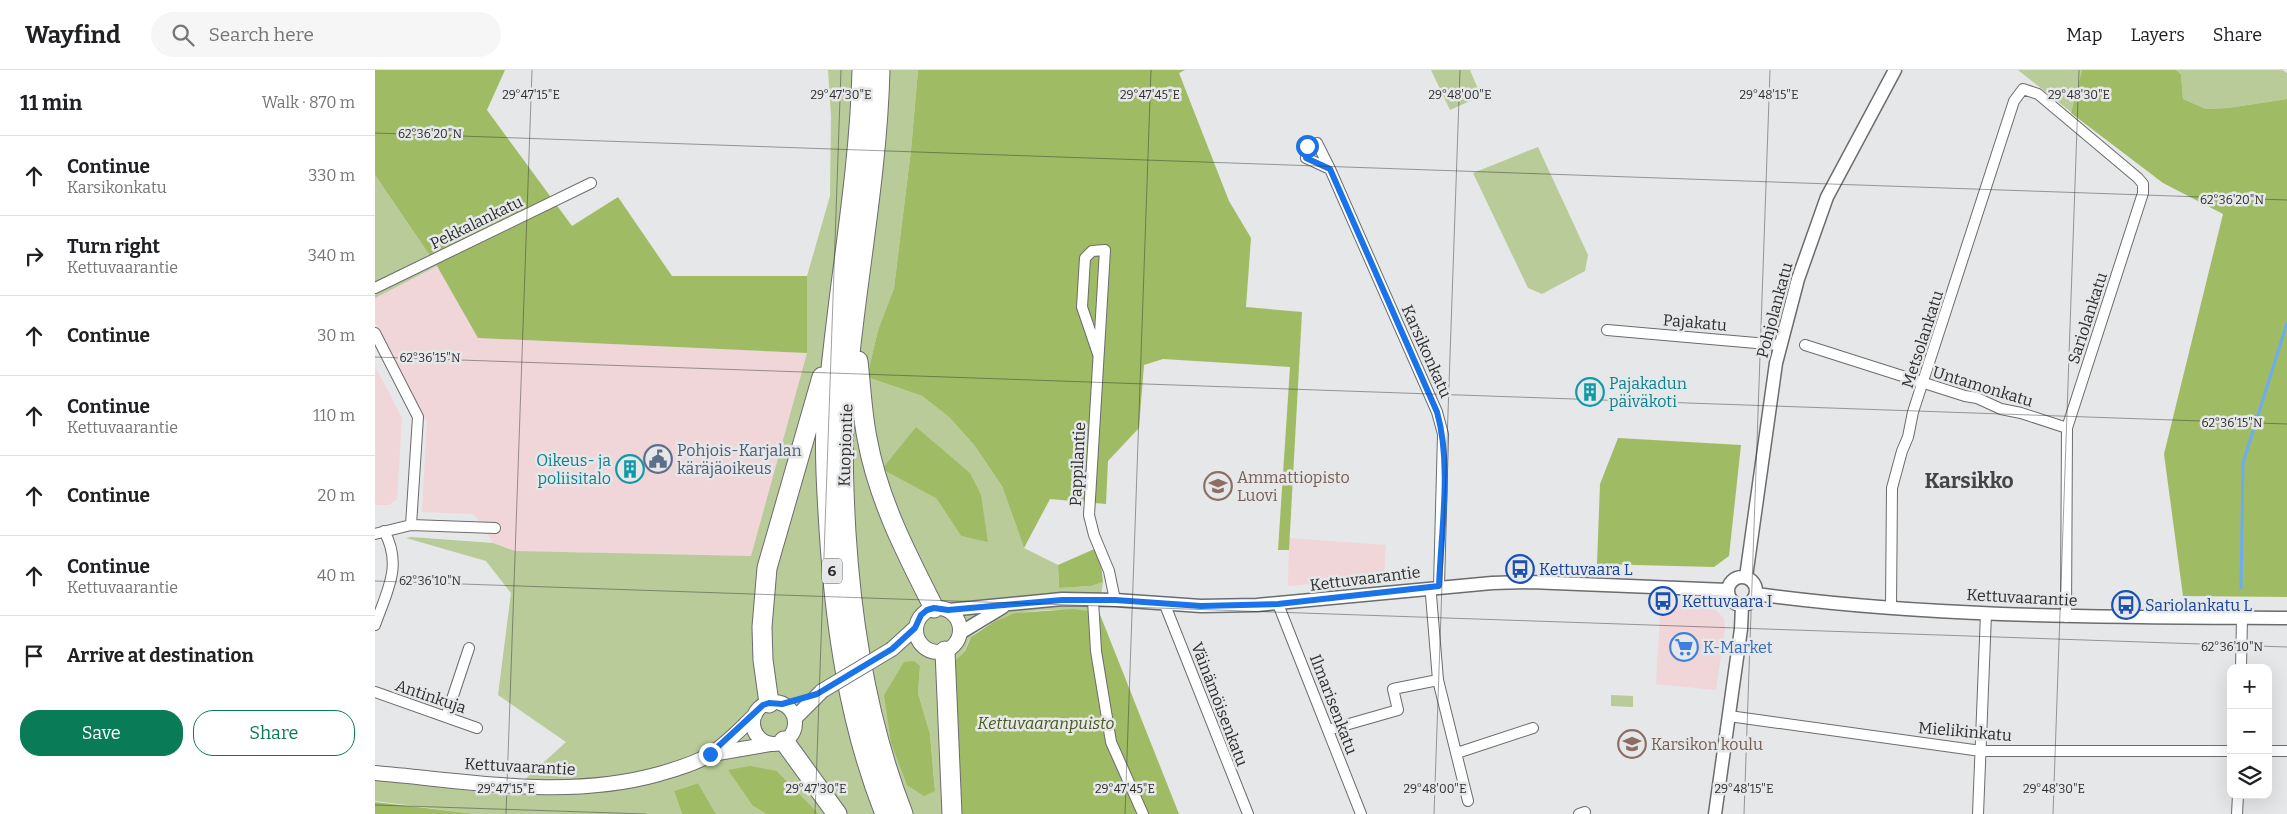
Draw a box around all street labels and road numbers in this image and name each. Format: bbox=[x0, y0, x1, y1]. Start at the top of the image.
street label: Pekkalankatu bbox=[427, 192, 526, 253]
street label: Pohjolankatu bbox=[1753, 260, 1796, 360]
street label: Sariolankatu bbox=[2064, 270, 2111, 366]
street label: Metsolankatu bbox=[1898, 288, 1947, 390]
street label: Karsikonkatu bbox=[1398, 302, 1456, 401]
street label: Pajakatu bbox=[1662, 310, 1728, 335]
street label: Untamonkatu bbox=[1930, 362, 2036, 411]
street label: Kuopiontie bbox=[835, 403, 856, 487]
street label: Pappilantie bbox=[1066, 421, 1089, 507]
road number: 6 bbox=[822, 558, 842, 584]
street label: Kettuvaarantie bbox=[1309, 562, 1421, 595]
street label: Kettuvaarantie bbox=[1966, 585, 2078, 610]
street label: Väinämöisenkatu bbox=[1187, 640, 1252, 769]
street label: Ilmarisenkatu bbox=[1306, 652, 1361, 757]
street label: Antinkuja bbox=[393, 675, 469, 718]
street label: Mielikinkatu bbox=[1917, 718, 2013, 745]
street label: Kettuvaarantie bbox=[464, 754, 576, 779]

